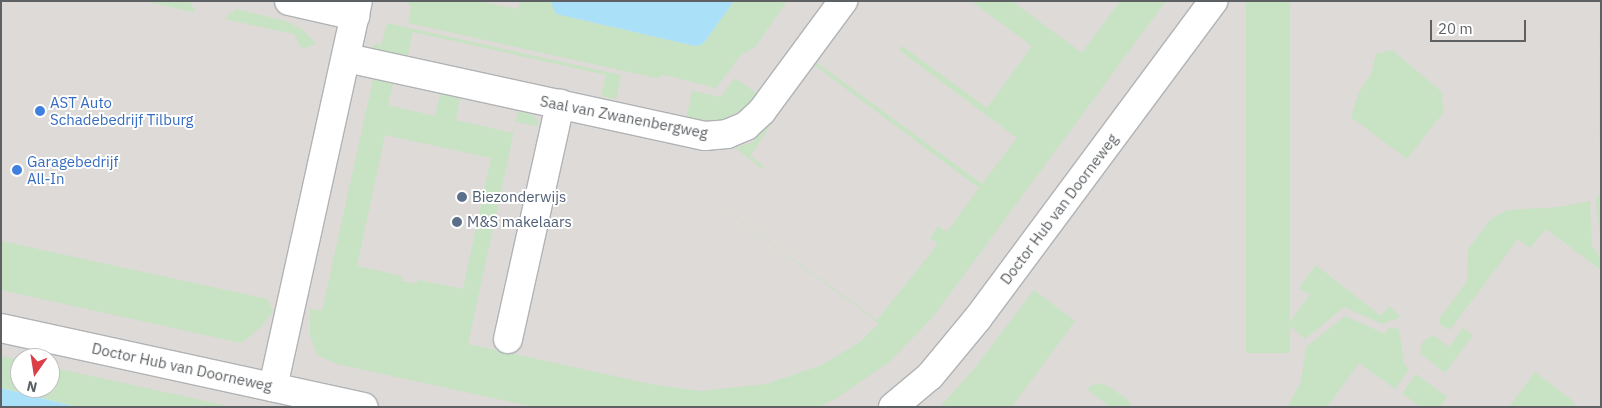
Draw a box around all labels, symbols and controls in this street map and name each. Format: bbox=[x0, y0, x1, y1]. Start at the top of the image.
scale bar bbox=[1432, 10, 1528, 42]
text: 20 m bbox=[1438, 19, 1473, 38]
street label: Saal van Zwanenbergweg bbox=[538, 92, 710, 142]
place label: AST Auto Schadebedrijf Tilburg bbox=[50, 93, 193, 128]
marker: AST Auto Schadebedrijf Tilburg bbox=[34, 105, 46, 117]
street label: Doctor Hub van Doorneweg bbox=[996, 130, 1122, 288]
place label: Garagebedrijf All-In bbox=[27, 152, 118, 187]
marker: Garagebedrijf All-In bbox=[11, 164, 23, 176]
place label: Biezonderwijs bbox=[472, 188, 566, 206]
marker: Biezonderwijs bbox=[456, 191, 468, 203]
place label: M&S makelaars bbox=[467, 213, 572, 231]
marker: M&S makelaars bbox=[451, 216, 463, 228]
street label: Doctor Hub van Doorneweg bbox=[90, 339, 274, 395]
north arrow bbox=[10, 348, 60, 398]
text: N bbox=[25, 377, 39, 397]

